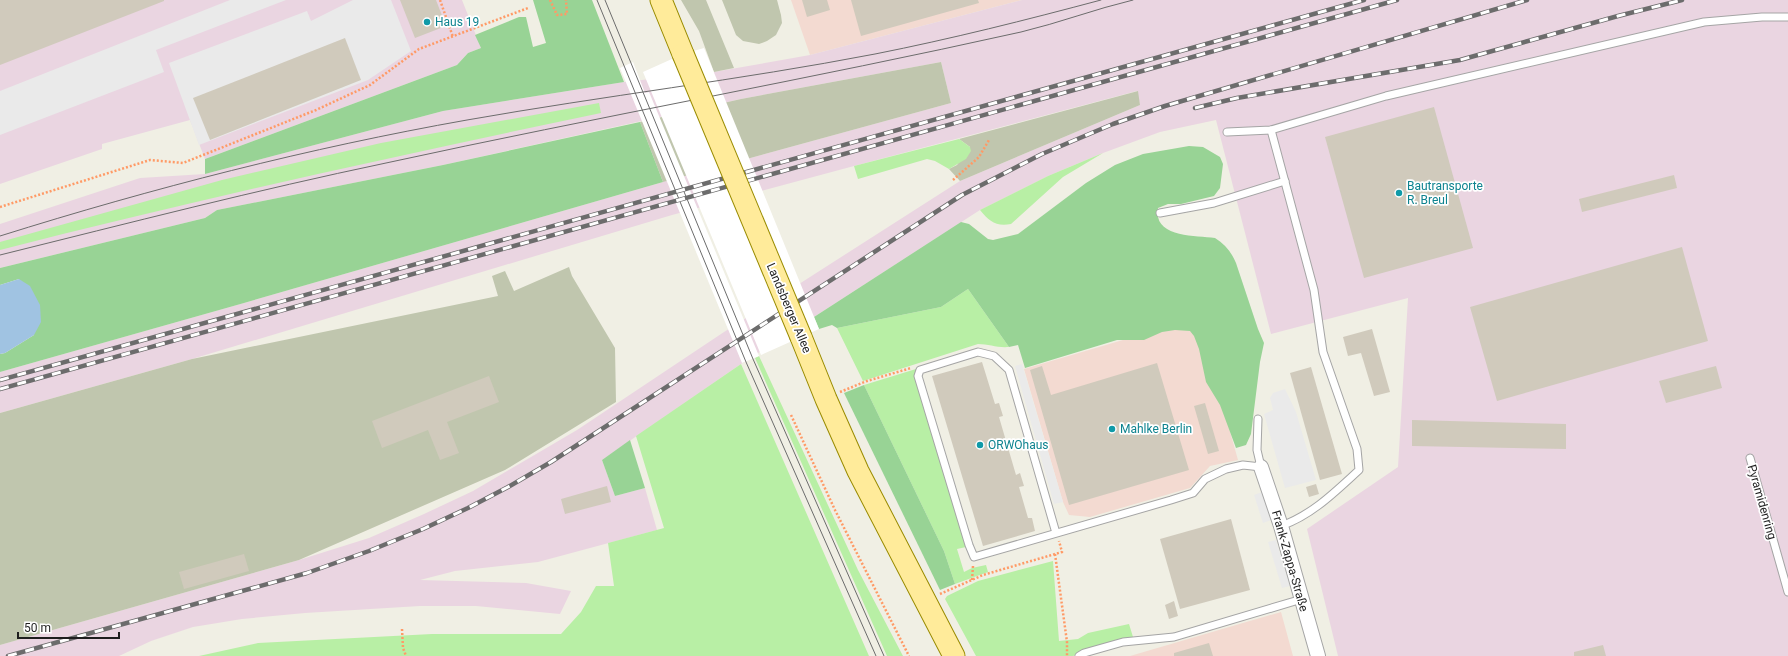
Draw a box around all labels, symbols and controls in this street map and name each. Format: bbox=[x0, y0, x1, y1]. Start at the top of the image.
place label: Haus 19 bbox=[435, 15, 479, 29]
marker: Haus 19 bbox=[422, 17, 432, 27]
place label: Bautransporte R. Breul bbox=[1407, 179, 1483, 207]
marker: Bautransporte R. Breul bbox=[1394, 188, 1404, 198]
street label: Landsberger Allee bbox=[764, 261, 814, 355]
place label: Mahlke Berlin bbox=[1120, 422, 1192, 436]
marker: Mahlke Berlin bbox=[1107, 424, 1117, 434]
place label: ORWOhaus bbox=[988, 438, 1049, 452]
marker: ORWOhaus bbox=[975, 440, 985, 450]
street label: Pyramidenring bbox=[1745, 463, 1779, 541]
street label: Frank-Zappa-Straße bbox=[1269, 509, 1311, 613]
scale bar bbox=[18, 614, 119, 640]
text: 50 m bbox=[24, 621, 51, 635]

